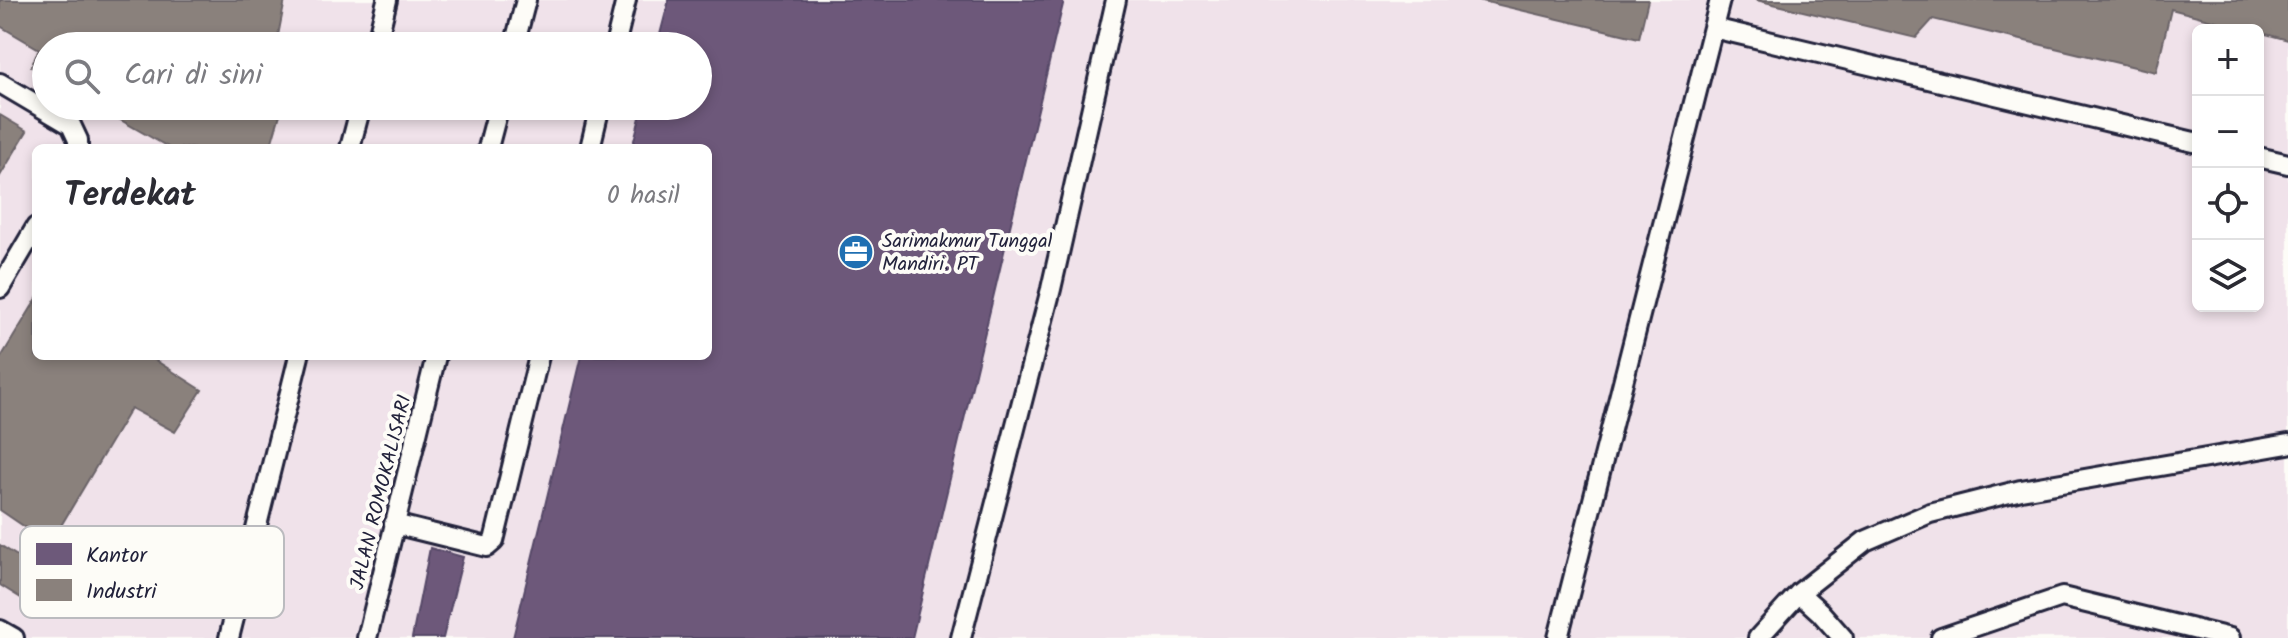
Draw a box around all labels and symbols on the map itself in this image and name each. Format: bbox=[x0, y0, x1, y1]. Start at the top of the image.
place label: Sarimakmur Tunggal Mandiri. PT bbox=[882, 226, 1053, 281]
office icon: Sarimakmur Tunggal Mandiri. PT bbox=[837, 233, 875, 271]
street label: JALAN ROMOKALISARI bbox=[342, 392, 422, 593]
legend bbox=[20, 526, 284, 618]
text: Kantor bbox=[86, 539, 149, 574]
text: Industri bbox=[86, 575, 157, 610]

